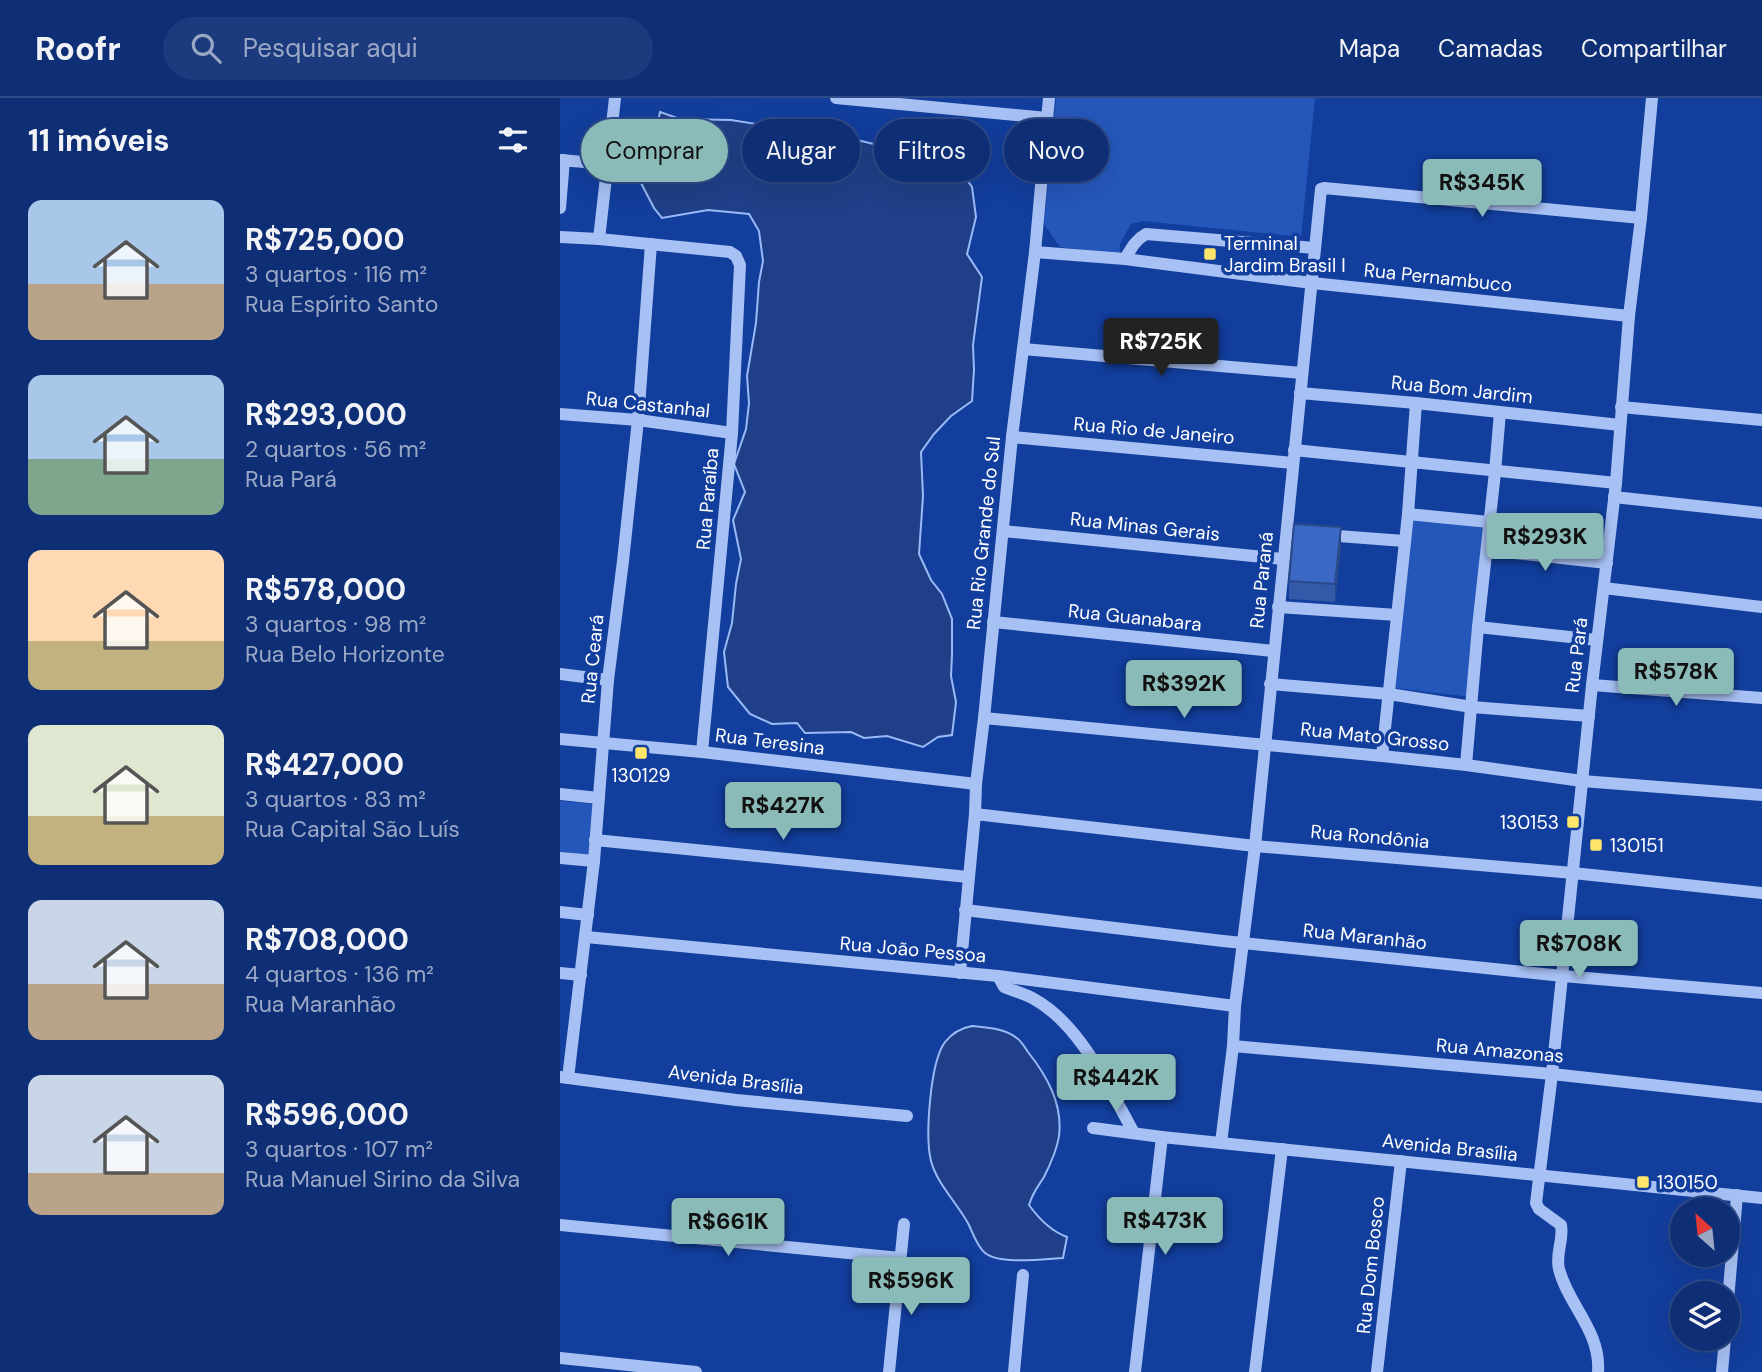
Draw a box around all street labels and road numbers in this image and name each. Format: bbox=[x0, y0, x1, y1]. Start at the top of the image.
street label: Rua Pernambuco bbox=[1363, 257, 1513, 298]
street label: Rua Bom Jardim bbox=[1390, 370, 1534, 409]
street label: Rua Castanhal bbox=[585, 386, 711, 423]
street label: Rua Rio de Janeiro bbox=[1072, 411, 1236, 450]
street label: Rua Rio Grande do Sul bbox=[961, 435, 1006, 631]
street label: Rua Paraíba bbox=[691, 447, 724, 551]
street label: Rua Minas Gerais bbox=[1069, 506, 1221, 547]
street label: Rua Paraná bbox=[1244, 530, 1279, 630]
street label: Rua Guanabara bbox=[1067, 598, 1203, 637]
street label: Rua Ceará bbox=[575, 613, 610, 705]
street label: Rua Pará bbox=[1559, 616, 1594, 694]
street label: Rua Mato Grosso bbox=[1299, 716, 1451, 757]
street label: Rua Teresina bbox=[714, 722, 826, 761]
street label: Rua Rondônia bbox=[1309, 819, 1431, 854]
street label: Rua Maranhão bbox=[1302, 918, 1428, 955]
street label: Rua João Pessoa bbox=[839, 931, 987, 968]
street label: Rua Amazonas bbox=[1435, 1032, 1565, 1069]
street label: Avenida Brasília bbox=[667, 1059, 805, 1100]
street label: Avenida Brasília bbox=[1381, 1128, 1519, 1167]
street label: Rua Dom Bosco bbox=[1351, 1195, 1390, 1335]

